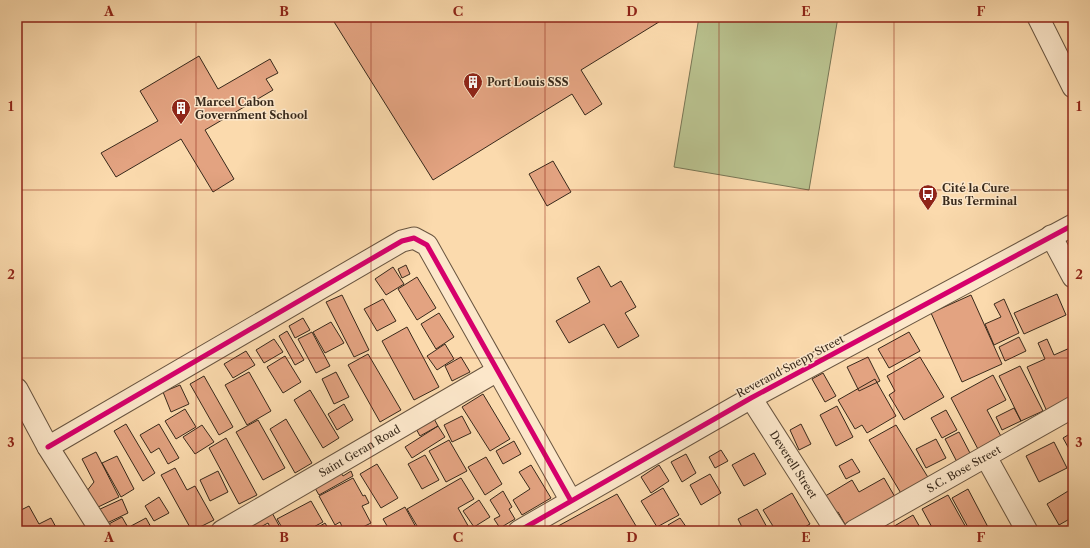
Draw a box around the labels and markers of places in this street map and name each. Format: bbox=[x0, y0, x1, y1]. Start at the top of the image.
building icon: Port Louis SSS bbox=[462, 71, 484, 99]
place label: Port Louis SSS bbox=[487, 75, 569, 89]
place label: Marcel Cabon Government School bbox=[195, 95, 308, 122]
building icon: Marcel Cabon Government School bbox=[170, 97, 192, 125]
place label: Cité la Cure Bus Terminal bbox=[942, 181, 1017, 208]
bus stop icon: Cité la Cure Bus Terminal bbox=[917, 183, 939, 211]

